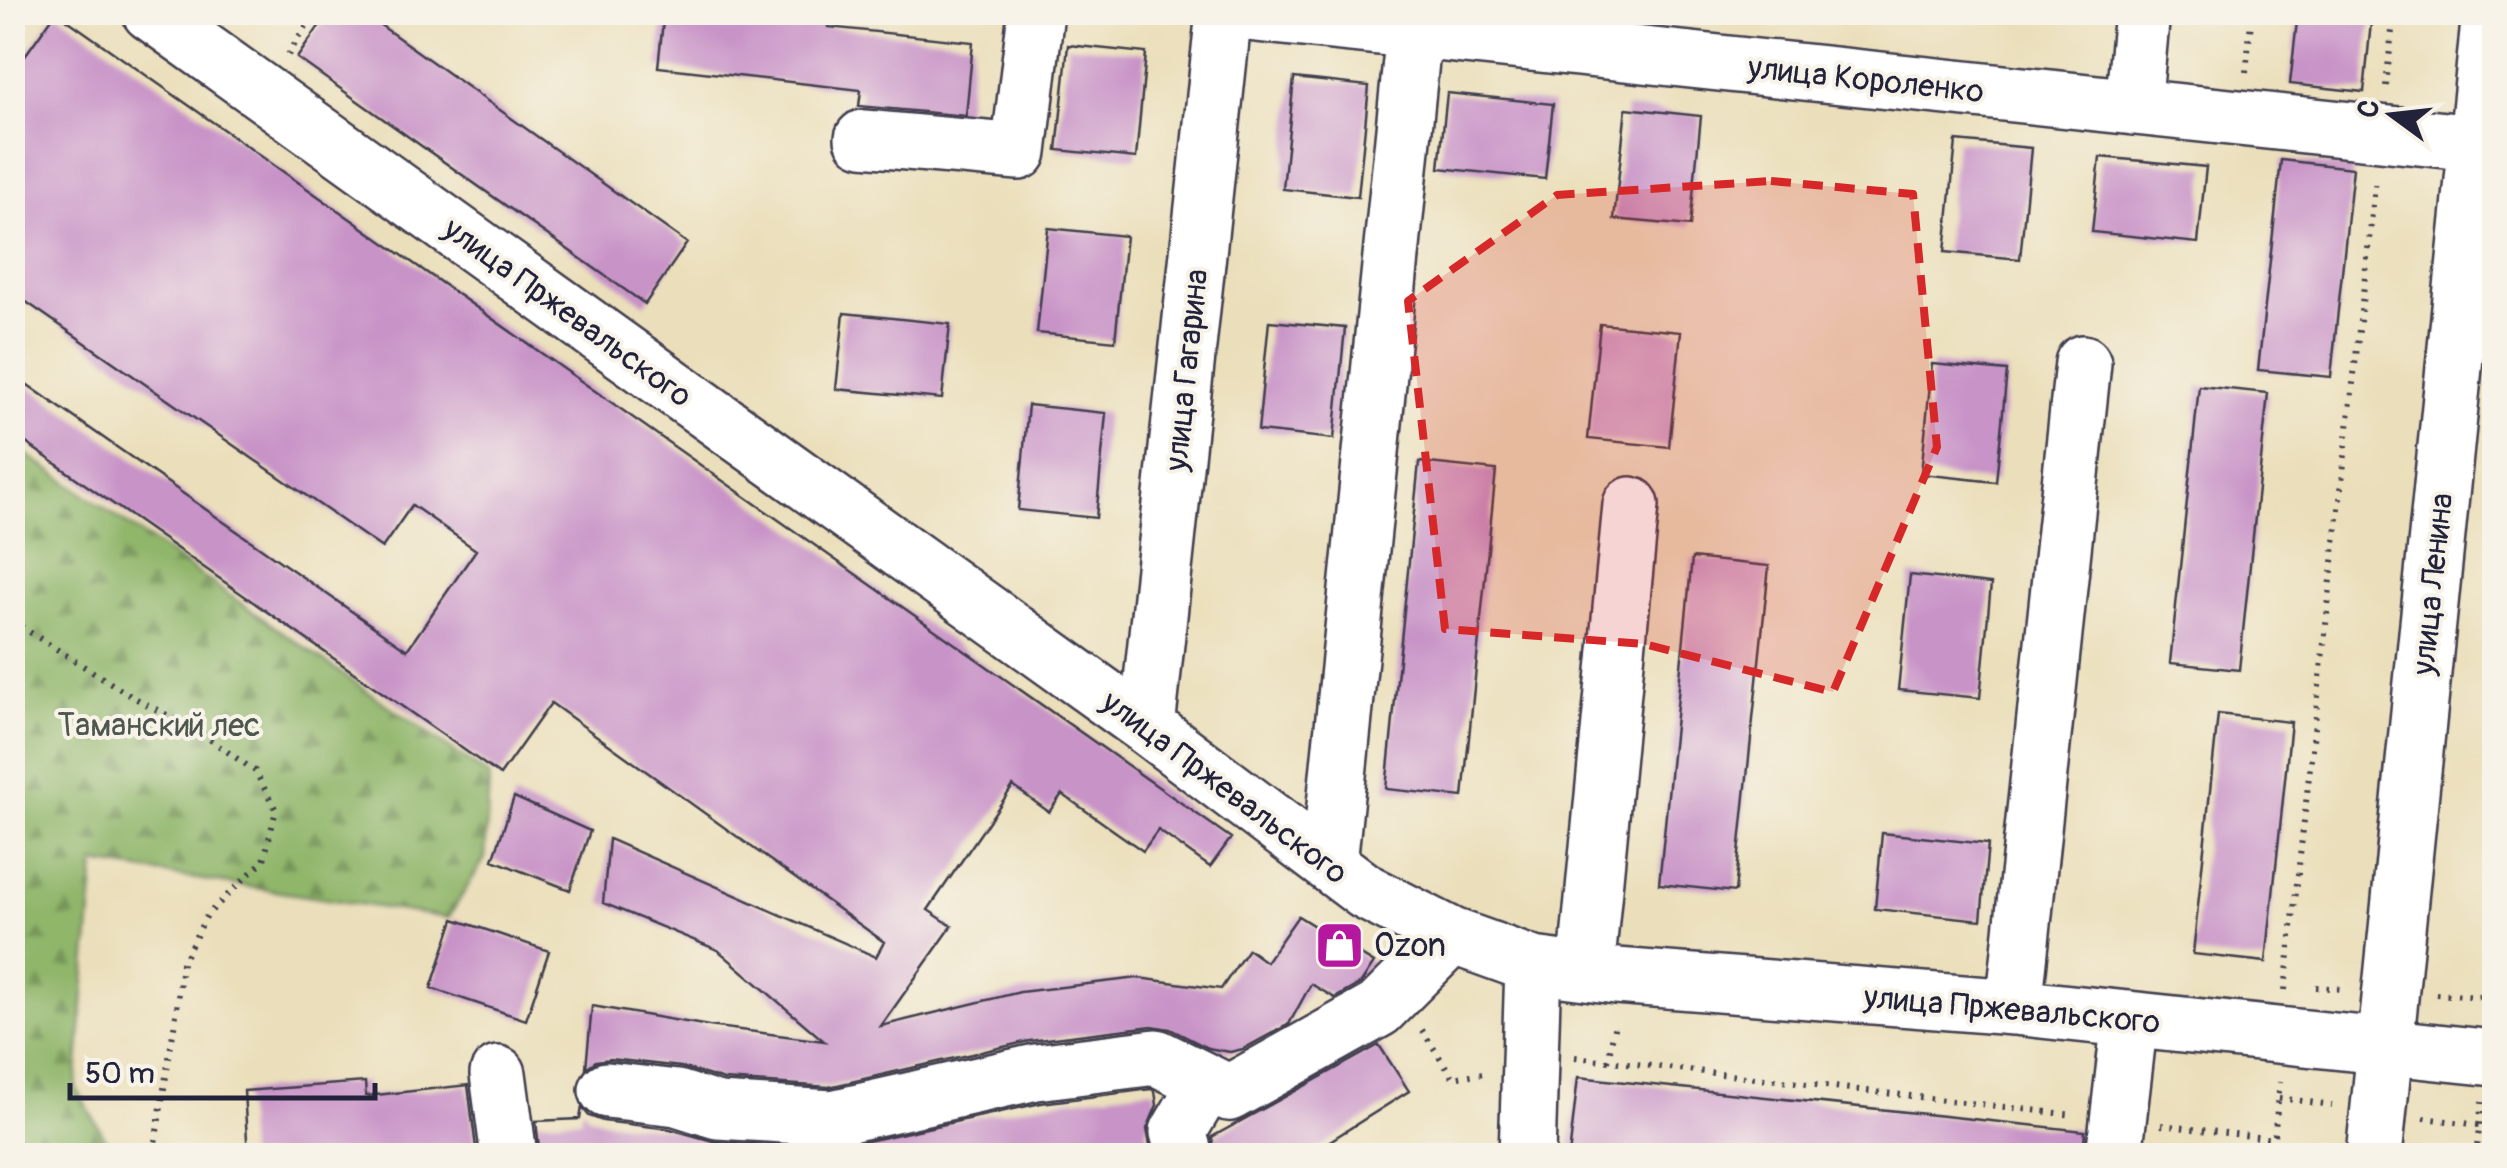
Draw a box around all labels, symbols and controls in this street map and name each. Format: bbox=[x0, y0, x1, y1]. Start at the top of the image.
street label: улица Короленко bbox=[1745, 48, 1986, 112]
north arrow bbox=[2342, 65, 2442, 165]
text: С bbox=[2350, 96, 2388, 122]
street label: улица Пржевальского bbox=[435, 209, 699, 416]
street label: улица Гагарина bbox=[1156, 267, 1217, 474]
street label: улица Ленина bbox=[2403, 491, 2462, 678]
street label: улица Пржевальского bbox=[1093, 682, 1355, 893]
park label: Таманский лес bbox=[58, 706, 260, 746]
shop icon: Ozon bbox=[1313, 919, 1365, 971]
place label: Ozon bbox=[1374, 926, 1446, 966]
street label: улица Пржевальского bbox=[1861, 977, 2162, 1043]
scale bar bbox=[70, 1038, 375, 1100]
text: 50 m bbox=[85, 1055, 155, 1092]

